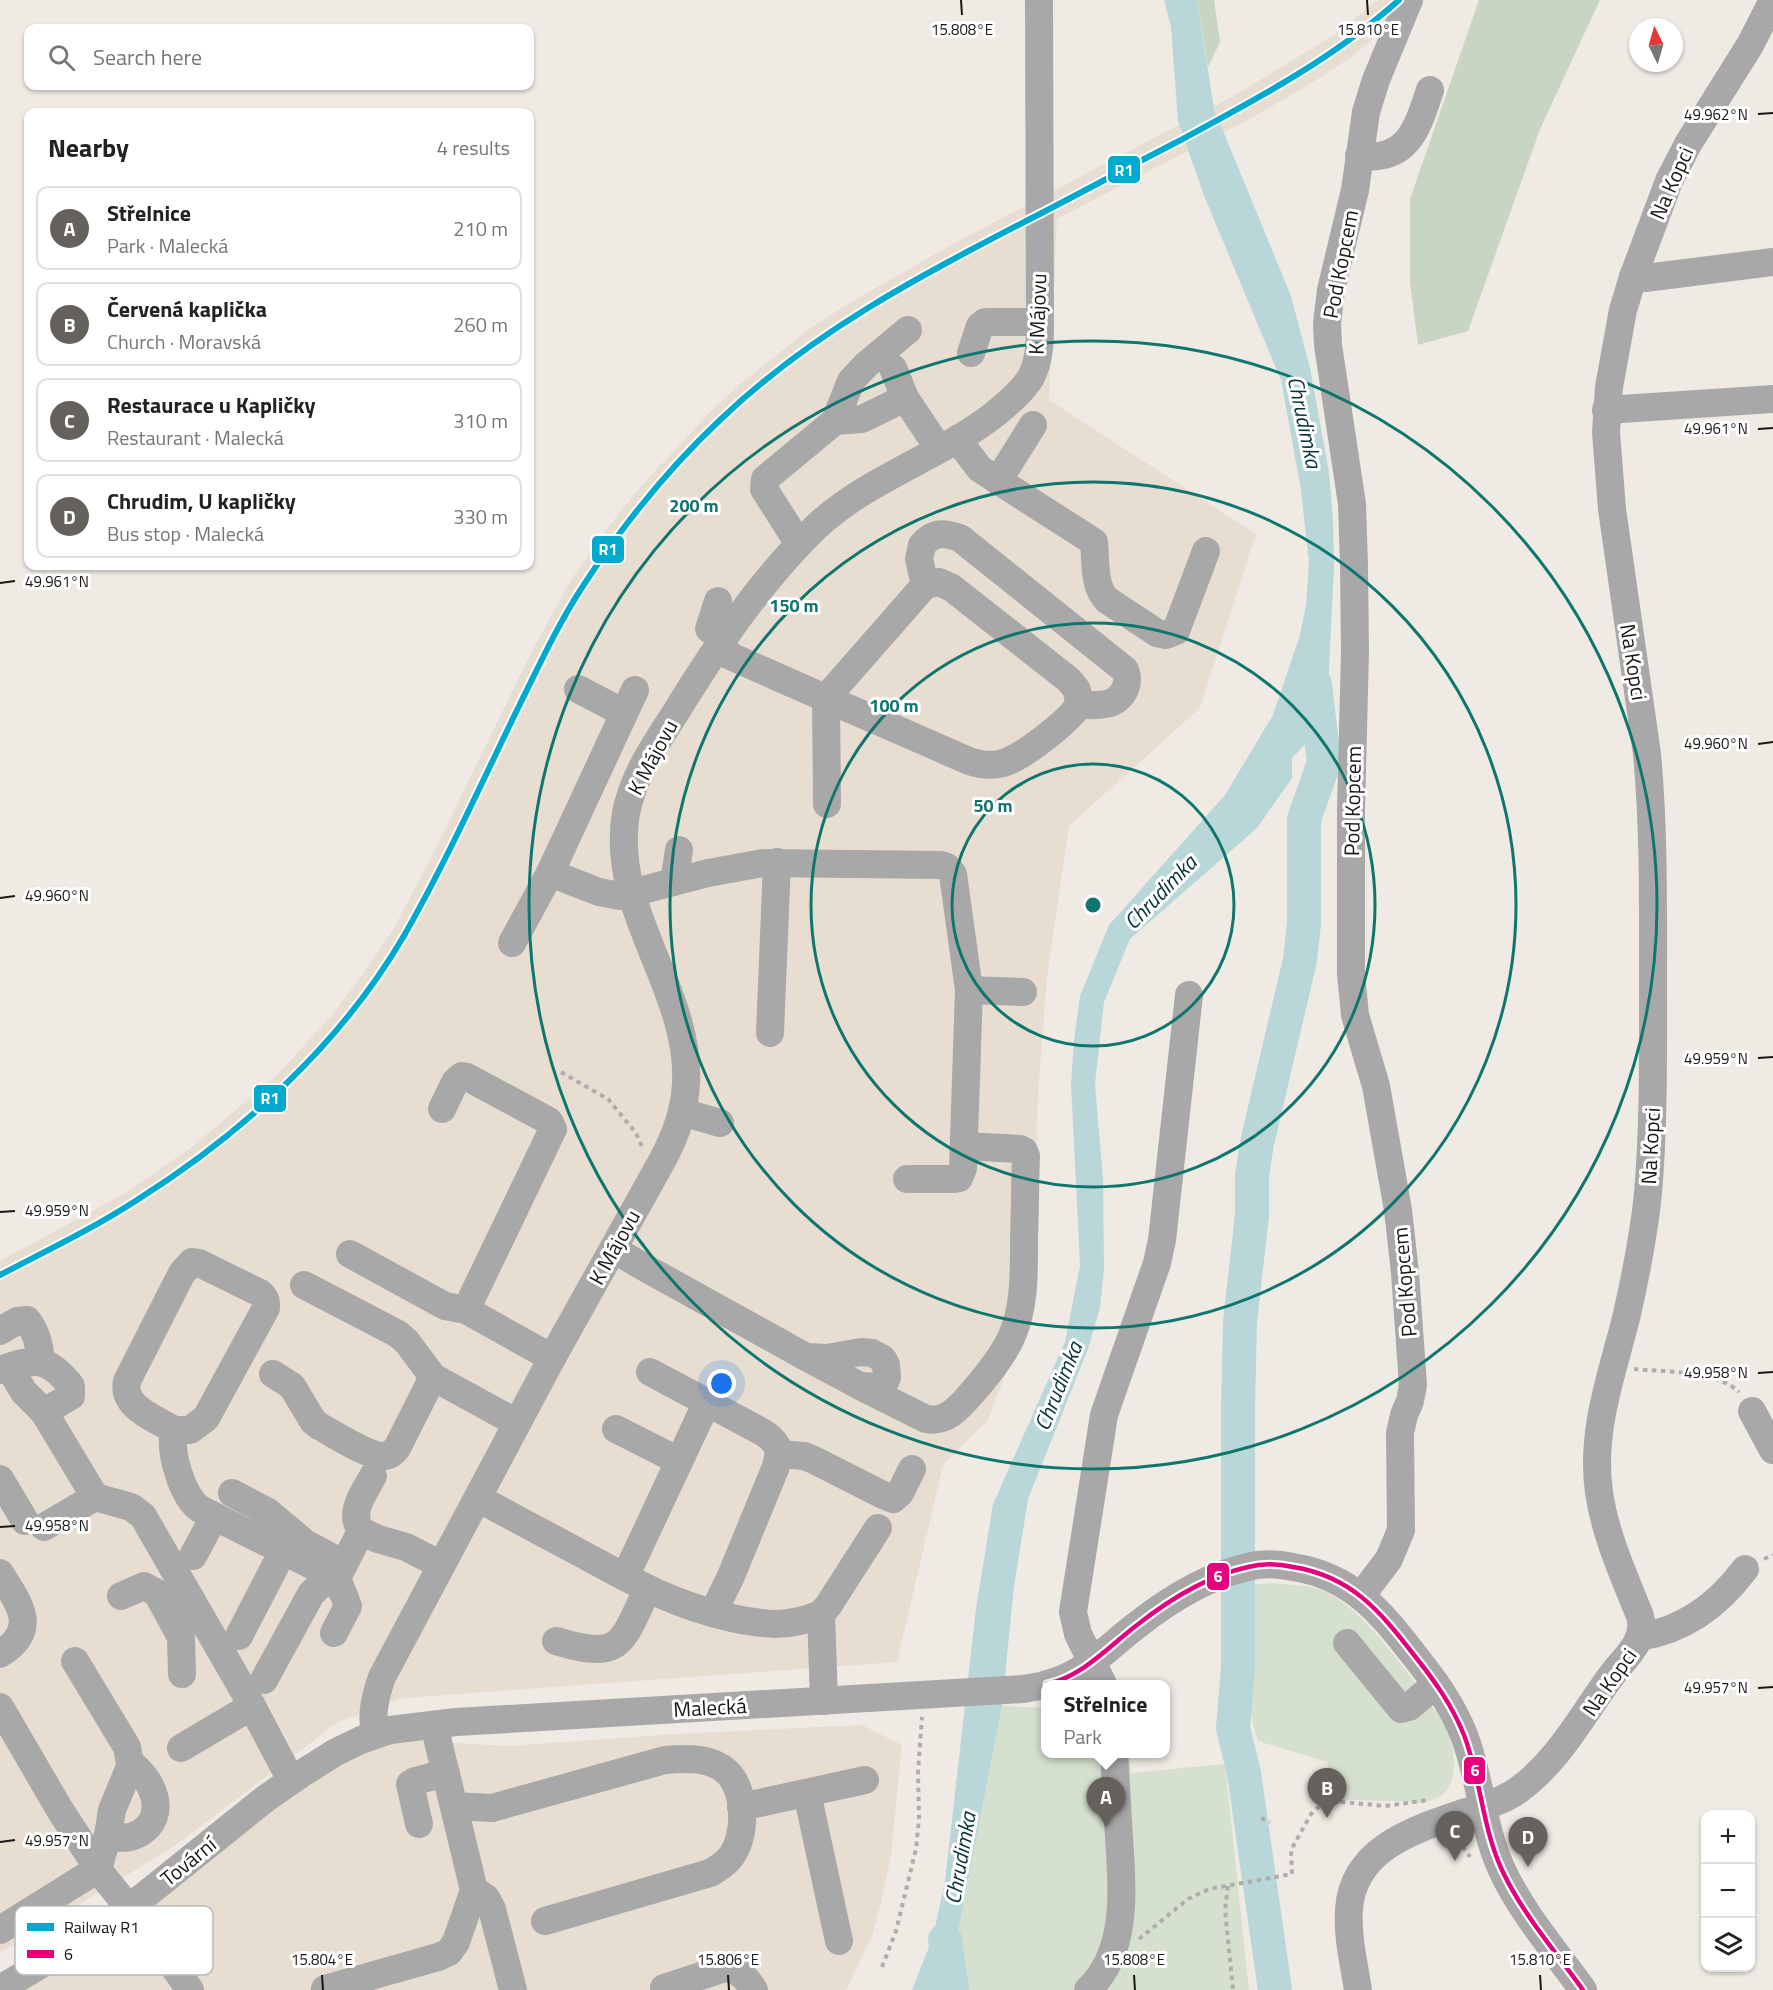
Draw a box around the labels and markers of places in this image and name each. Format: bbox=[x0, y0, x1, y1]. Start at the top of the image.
centre of rings bbox=[1083, 895, 1103, 915]
pin: B bbox=[1308, 1768, 1346, 1818]
pin: A bbox=[1086, 1778, 1126, 1827]
pin: C bbox=[1436, 1812, 1474, 1861]
pin: D bbox=[1508, 1818, 1547, 1867]

